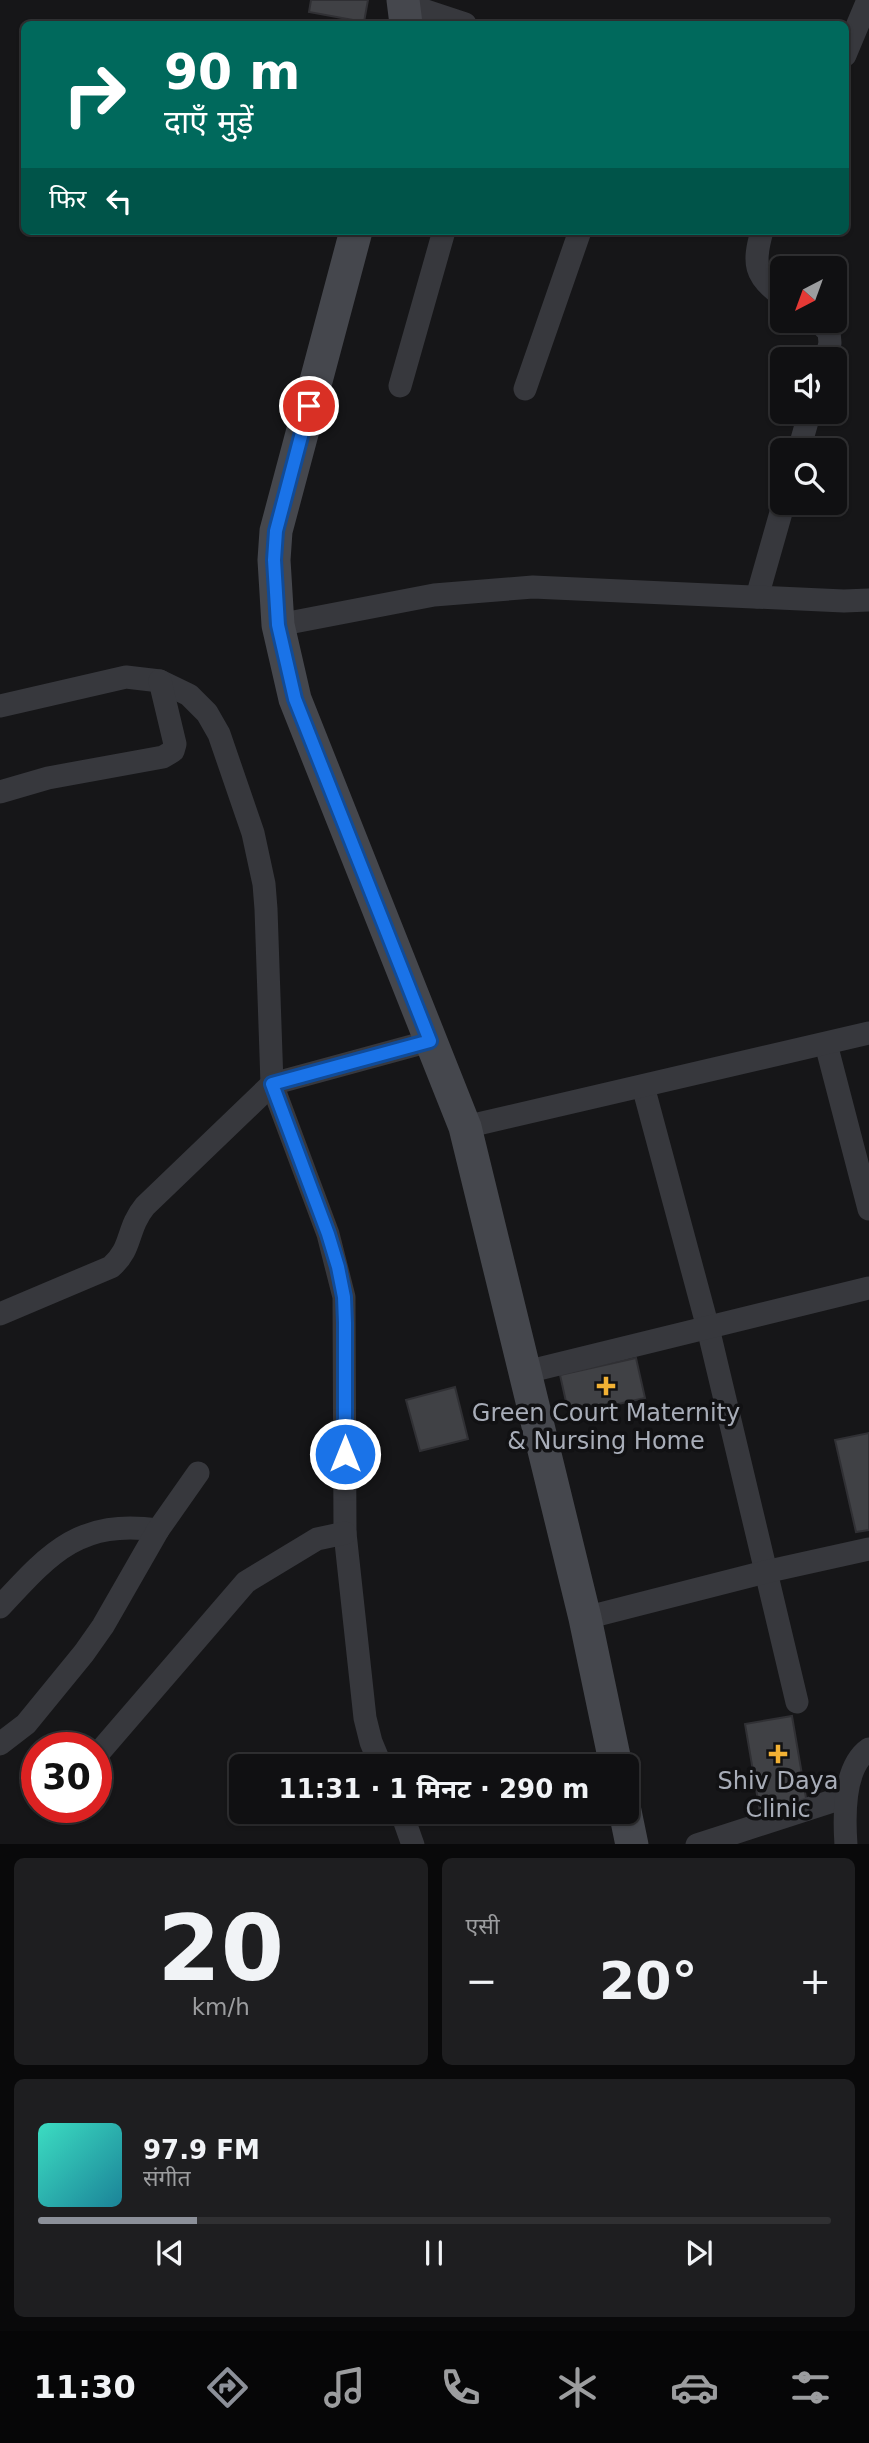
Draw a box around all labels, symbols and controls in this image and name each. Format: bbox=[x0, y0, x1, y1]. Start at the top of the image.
text: 90 m bbox=[164, 44, 300, 101]
icon: right bbox=[49, 49, 140, 140]
text: दाएँ मुड़ें bbox=[164, 103, 253, 141]
icon: left bbox=[100, 182, 138, 220]
text: फिर bbox=[49, 184, 86, 214]
north arrow bbox=[770, 256, 847, 332]
map controls bbox=[770, 256, 847, 515]
button: sound bbox=[770, 347, 847, 424]
pin bbox=[279, 376, 339, 436]
icon: arrive bbox=[290, 387, 328, 425]
button: search bbox=[770, 438, 847, 515]
marker: Green Court Maternity & Nursing Home bbox=[596, 1376, 616, 1396]
place label: Green Court Maternity & Nursing Home bbox=[472, 1399, 740, 1455]
position arrow bbox=[308, 1417, 382, 1491]
speed limit sign: 30 bbox=[21, 1732, 112, 1823]
marker: Shiv Daya Clinic bbox=[768, 1744, 788, 1764]
place label: Shiv Daya Clinic bbox=[717, 1767, 839, 1823]
text: 11:31 · 1 मिनट · 290 m bbox=[279, 1774, 589, 1804]
text: 20 bbox=[157, 1896, 284, 2001]
text: एसी bbox=[466, 1913, 500, 1939]
text: 20° bbox=[599, 1951, 697, 2011]
text: − bbox=[466, 1959, 497, 2003]
text: + bbox=[799, 1959, 831, 2003]
text: km/h bbox=[192, 1994, 250, 2020]
text: 97.9 FM bbox=[143, 2135, 260, 2165]
text: संगीत bbox=[143, 2165, 191, 2191]
icon: previous bbox=[151, 2234, 189, 2272]
icon: pause bbox=[415, 2234, 453, 2272]
icon: next bbox=[680, 2234, 718, 2272]
icon: directions bbox=[203, 2363, 252, 2412]
icon: music bbox=[320, 2363, 369, 2412]
icon: phone bbox=[436, 2363, 485, 2412]
icon: climate bbox=[553, 2363, 602, 2412]
icon: car bbox=[670, 2363, 719, 2412]
icon: filters bbox=[786, 2363, 835, 2412]
text: 11:30 bbox=[34, 2368, 136, 2406]

